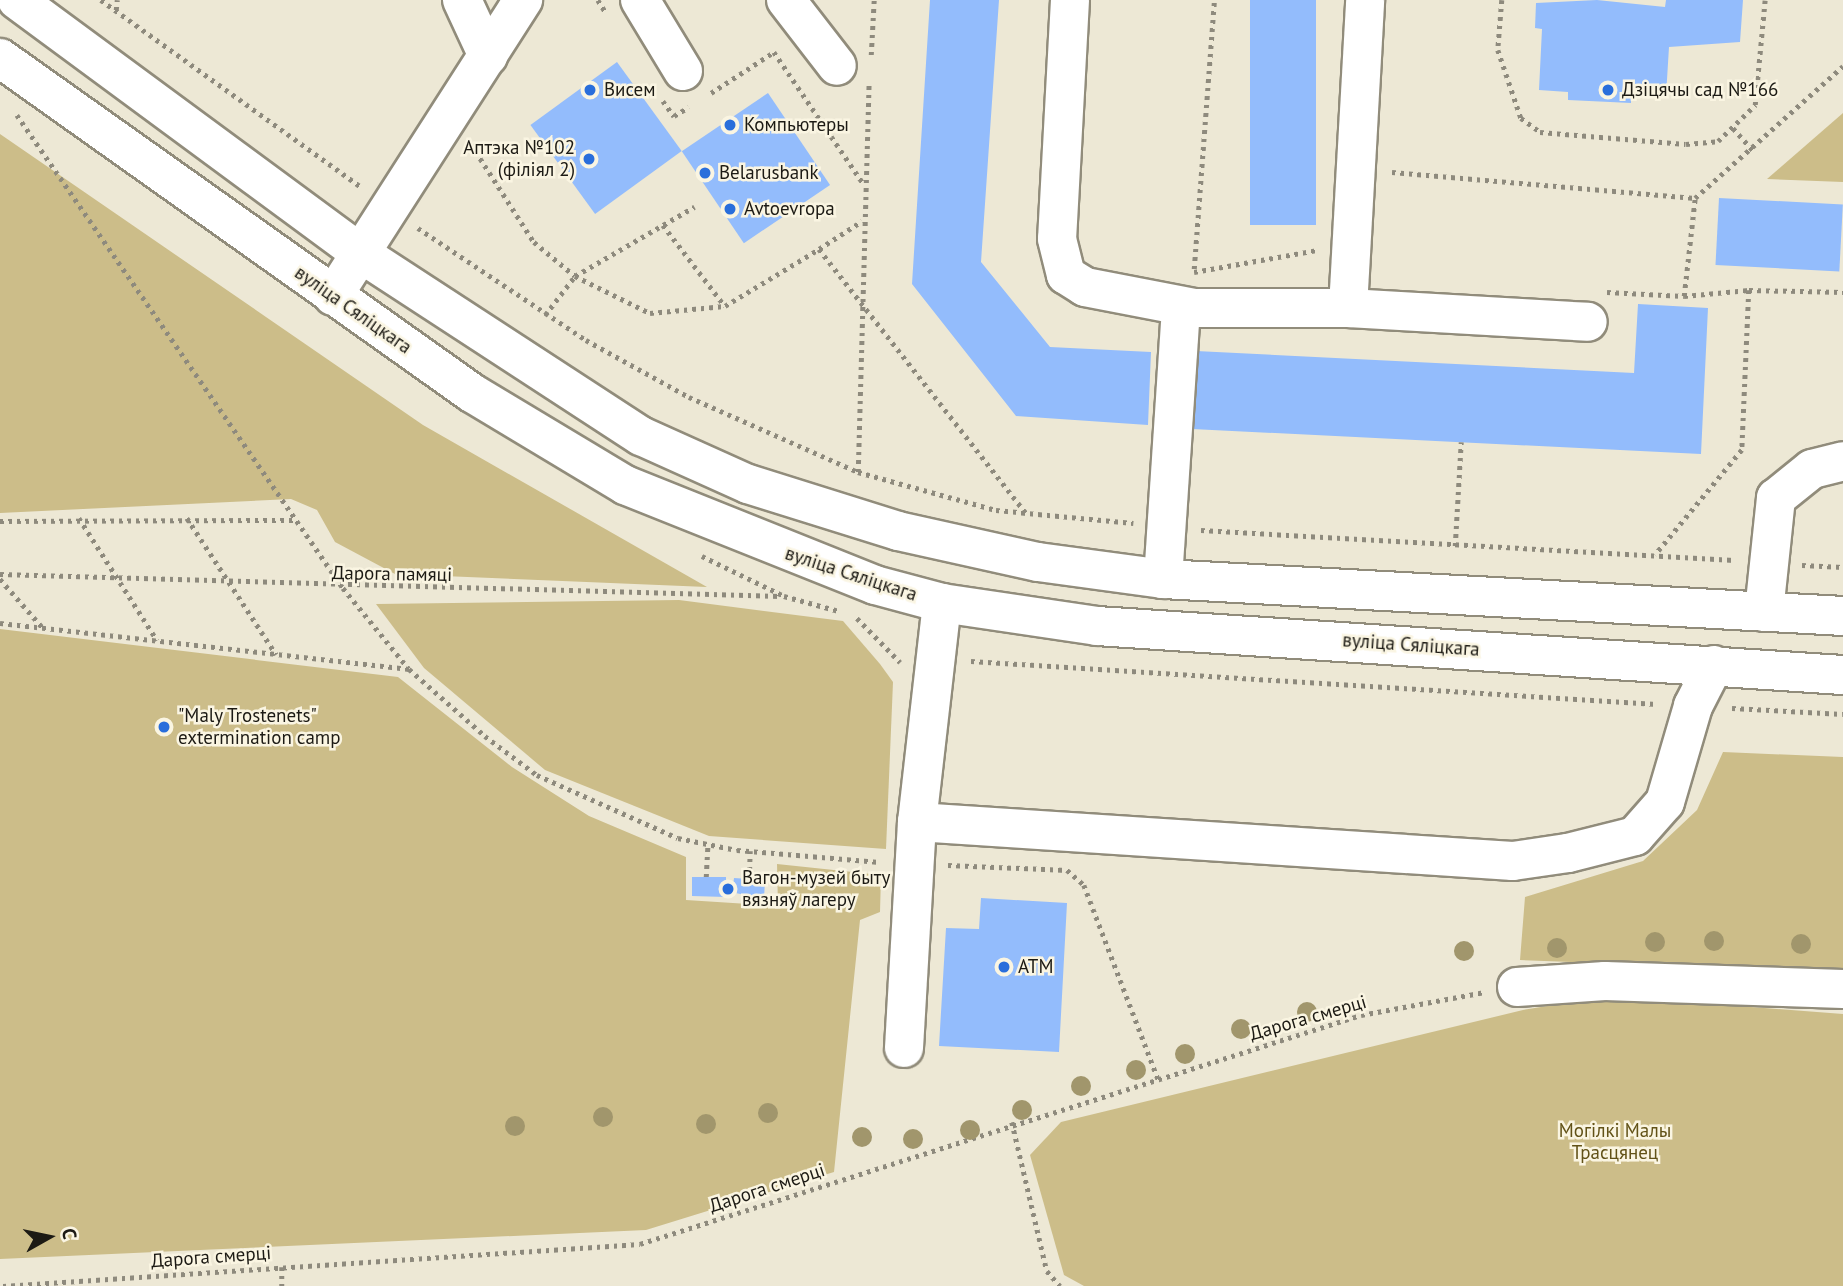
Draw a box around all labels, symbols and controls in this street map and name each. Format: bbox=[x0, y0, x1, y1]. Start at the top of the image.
place label: Висем bbox=[604, 79, 656, 101]
place label: Дзіцячы сад №166 bbox=[1622, 79, 1778, 101]
marker: Висем bbox=[582, 82, 598, 98]
marker: Дзіцячы сад №166 bbox=[1600, 82, 1616, 98]
place label: Компьютеры bbox=[744, 114, 849, 136]
marker: Компьютеры bbox=[722, 117, 738, 133]
place label: Аптэка №102 (філіял 2) bbox=[463, 137, 575, 181]
marker: Аптэка №102 (філіял 2) bbox=[581, 151, 597, 167]
place label: Belarusbank bbox=[719, 162, 819, 184]
marker: Belarusbank bbox=[697, 165, 713, 181]
place label: Avtoevropa bbox=[744, 198, 835, 220]
marker: Avtoevropa bbox=[722, 201, 738, 217]
street label: вуліца Сяліцкага bbox=[290, 261, 416, 359]
street label: вуліца Сяліцкага bbox=[782, 542, 920, 606]
street label: Дарога памяці bbox=[332, 562, 452, 586]
street label: вуліца Сяліцкага bbox=[1342, 629, 1480, 661]
place label: "Maly Trostenets" extermination camp bbox=[178, 705, 341, 749]
marker: "Maly Trostenets" extermination camp bbox=[156, 719, 172, 735]
place label: Вагон-музей быту вязняў лагеру bbox=[742, 867, 890, 911]
marker: Вагон-музей быту вязняў лагеру bbox=[720, 881, 736, 897]
place label: АТМ bbox=[1018, 956, 1053, 978]
marker: АТМ bbox=[996, 959, 1012, 975]
street label: Дарога смерці bbox=[1247, 990, 1369, 1046]
park label: Могілкі Малы Трасцянец bbox=[1559, 1120, 1671, 1164]
street label: Дарога смерці bbox=[706, 1159, 828, 1217]
north arrow bbox=[14, 1202, 84, 1272]
text: С bbox=[57, 1227, 82, 1241]
street label: Дарога смерці bbox=[150, 1241, 272, 1273]

